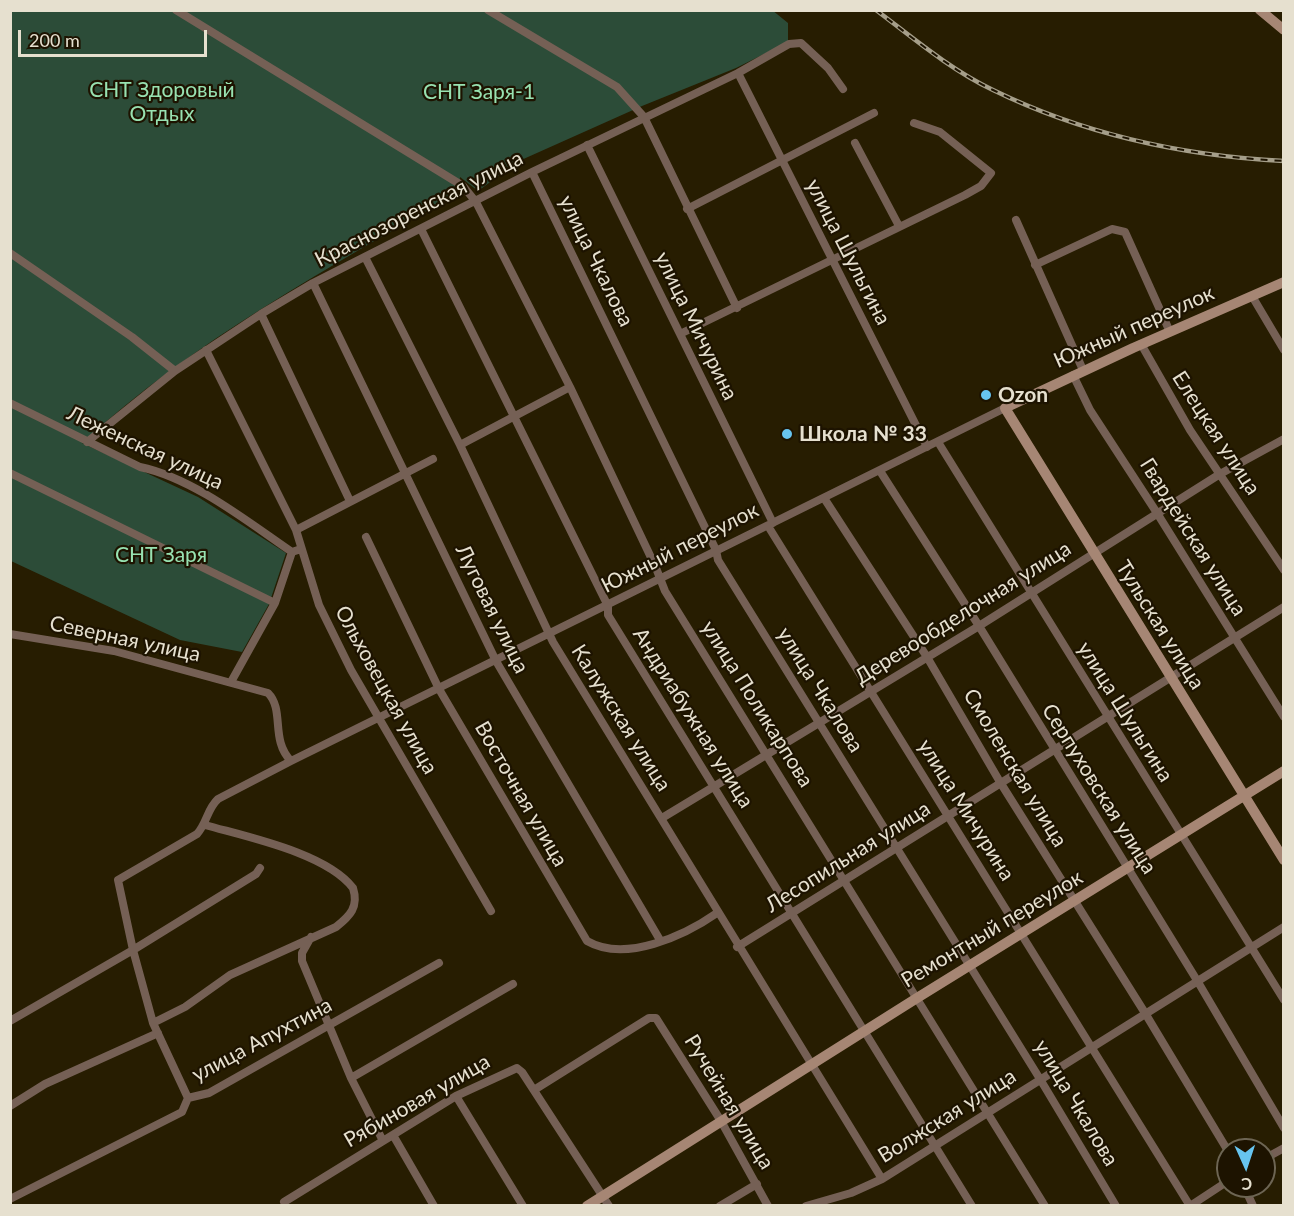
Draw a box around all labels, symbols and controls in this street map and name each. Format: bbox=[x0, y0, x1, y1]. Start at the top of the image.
scale bar bbox=[21, 18, 210, 56]
text: 200 m bbox=[29, 29, 80, 51]
park label: СНТ Здоровый Отдых bbox=[89, 77, 235, 127]
park label: СНТ Заря-1 bbox=[423, 79, 535, 105]
street label: Краснозоренская улица bbox=[311, 146, 527, 272]
street label: улица Шульгина bbox=[800, 175, 896, 329]
street label: улица Чкалова bbox=[553, 191, 639, 331]
street label: улица Мичурина bbox=[649, 248, 743, 404]
street label: Южный переулок bbox=[1050, 280, 1218, 374]
street label: Елецкая улица bbox=[1167, 366, 1265, 500]
place label: Ozon bbox=[998, 382, 1048, 408]
marker: Ozon bbox=[979, 388, 993, 402]
street label: Леженская улица bbox=[63, 401, 227, 495]
place label: Школа № 33 bbox=[799, 421, 927, 447]
marker: Школа № 33 bbox=[780, 427, 794, 441]
street label: Гвардейская улица bbox=[1134, 453, 1252, 621]
street label: Южный переулок bbox=[597, 498, 763, 598]
street label: Деревообделочная улица bbox=[850, 536, 1076, 690]
street label: Луговая улица bbox=[450, 541, 534, 677]
park label: СНТ Заря bbox=[115, 542, 207, 568]
street label: Тульская улица bbox=[1110, 556, 1210, 694]
street label: Ольховецкая улица bbox=[329, 601, 443, 779]
street label: Северная улица bbox=[47, 611, 203, 667]
street label: улица Поликарпова bbox=[696, 616, 818, 792]
street label: Андриабужная улица bbox=[627, 623, 759, 813]
street label: улица Чкалова bbox=[771, 623, 869, 757]
street label: улица Шульгина bbox=[1072, 637, 1178, 787]
street label: Калужская улица bbox=[566, 640, 676, 796]
street label: Смоленская улица bbox=[958, 684, 1072, 852]
street label: Серпуховская улица bbox=[1036, 699, 1162, 879]
street label: Восточная улица bbox=[469, 717, 573, 871]
street label: улица Мичурина bbox=[912, 735, 1020, 885]
street label: Лесопильная улица bbox=[761, 796, 935, 918]
street label: Ремонтный переулок bbox=[897, 865, 1087, 993]
street label: улица Апухтина bbox=[188, 993, 336, 1087]
street label: Ручейная улица bbox=[679, 1030, 779, 1174]
street label: улица Чкалова bbox=[1028, 1035, 1124, 1171]
street label: Рябиновая улица bbox=[339, 1049, 495, 1153]
street label: Волжская улица bbox=[873, 1063, 1021, 1169]
north arrow bbox=[1216, 1138, 1276, 1198]
text: С bbox=[1241, 1175, 1253, 1194]

